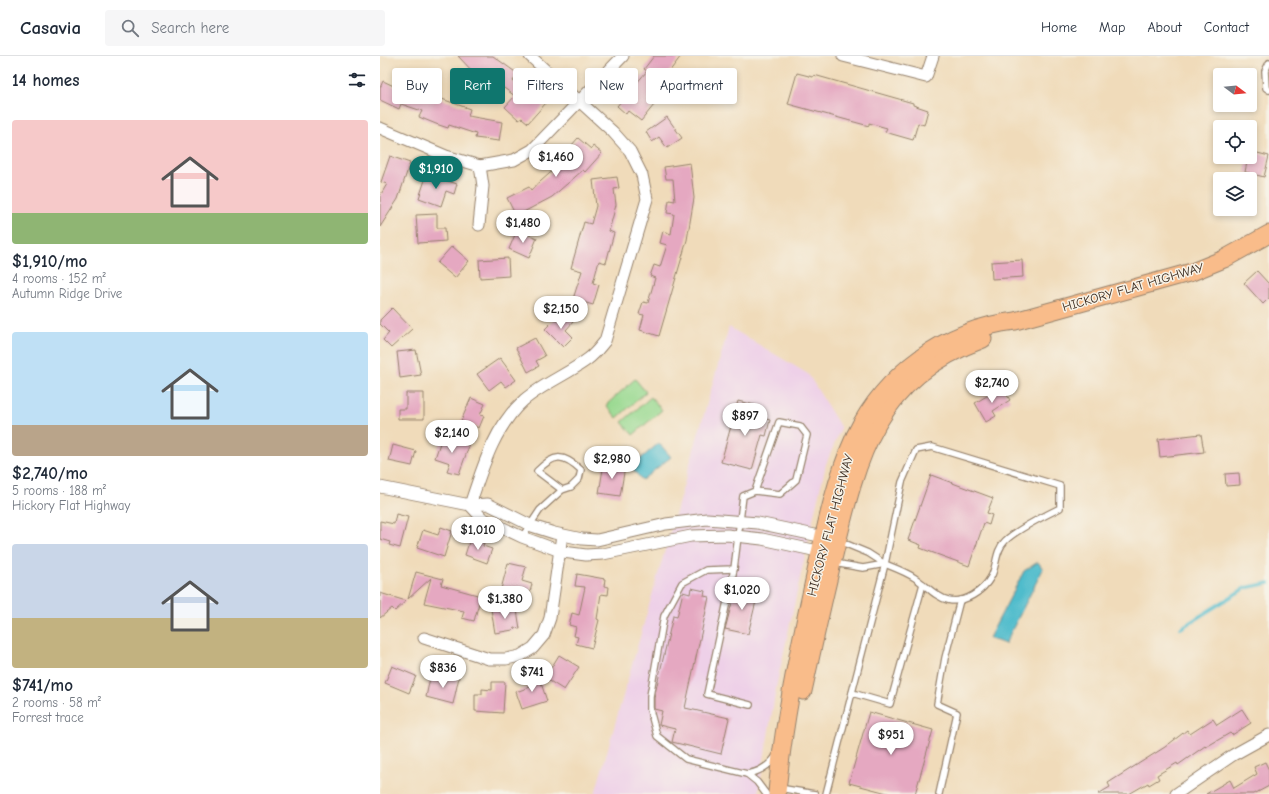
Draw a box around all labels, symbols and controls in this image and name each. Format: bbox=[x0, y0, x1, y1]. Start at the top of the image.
search box bbox=[105, 10, 385, 46]
text: Casavia bbox=[20, 17, 81, 39]
icon: search bbox=[119, 17, 141, 39]
text: Search here bbox=[151, 19, 229, 37]
text: Home bbox=[1041, 19, 1077, 36]
text: Map bbox=[1099, 19, 1125, 36]
text: About bbox=[1147, 19, 1182, 36]
text: Contact bbox=[1204, 19, 1249, 36]
chip: Buy bbox=[392, 68, 442, 104]
chip: Rent bbox=[450, 68, 505, 104]
chip: Filters bbox=[513, 68, 577, 104]
chip: New bbox=[585, 68, 638, 104]
chip: Apartment bbox=[646, 68, 737, 104]
north arrow bbox=[1213, 68, 1257, 112]
map controls bbox=[1213, 68, 1257, 216]
icon: filters bbox=[346, 69, 368, 91]
text: 14 homes bbox=[12, 71, 79, 90]
button: locate bbox=[1213, 120, 1257, 164]
pin: $1,460 bbox=[523, 144, 589, 178]
icon: home bbox=[154, 146, 226, 218]
text: $1,460 bbox=[538, 149, 574, 164]
pin: $1,910 bbox=[403, 156, 469, 190]
text: $1,910 bbox=[419, 161, 453, 176]
button: layers bbox=[1213, 172, 1257, 216]
pin: $1,480 bbox=[490, 210, 556, 244]
text: $1,480 bbox=[505, 215, 541, 230]
text: $1,910/mo bbox=[12, 252, 87, 271]
street label: HICKORY FLAT HIGHWAY bbox=[1060, 260, 1206, 314]
text: 4 rooms · 152 m² bbox=[12, 271, 106, 286]
text: Autumn Ridge Drive bbox=[12, 286, 122, 301]
pin: $2,150 bbox=[528, 296, 594, 330]
text: $2,150 bbox=[543, 301, 579, 316]
icon: home bbox=[154, 358, 226, 430]
pin: $2,740 bbox=[959, 370, 1025, 404]
text: $2,740 bbox=[974, 375, 1010, 390]
pin: $897 bbox=[721, 403, 769, 437]
text: $897 bbox=[731, 408, 759, 423]
pin: $2,140 bbox=[419, 420, 485, 454]
text: $2,140 bbox=[434, 425, 470, 440]
pin: $2,980 bbox=[579, 446, 645, 480]
text: $2,980 bbox=[593, 451, 631, 466]
street label: HICKORY FLAT HIGHWAY bbox=[804, 452, 856, 598]
text: $2,740/mo bbox=[12, 464, 88, 483]
text: 5 rooms · 188 m² bbox=[12, 483, 106, 498]
text: Hickory Flat Highway bbox=[12, 498, 130, 513]
pin: $1,010 bbox=[445, 517, 511, 551]
text: $1,010 bbox=[460, 522, 496, 537]
icon: home bbox=[154, 570, 226, 642]
pin: $1,020 bbox=[709, 577, 775, 611]
text: $1,020 bbox=[724, 582, 760, 597]
pin: $1,380 bbox=[472, 586, 538, 620]
text: $1,380 bbox=[487, 591, 523, 606]
pin: $836 bbox=[419, 655, 467, 689]
pin: $741 bbox=[508, 659, 556, 693]
text: $836 bbox=[429, 660, 457, 675]
text: $741 bbox=[520, 664, 544, 679]
text: $741/mo bbox=[12, 676, 73, 695]
text: 2 rooms · 58 m² bbox=[12, 695, 101, 710]
text: Forrest trace bbox=[12, 710, 84, 725]
pin: $951 bbox=[867, 722, 915, 756]
text: $951 bbox=[878, 727, 904, 742]

